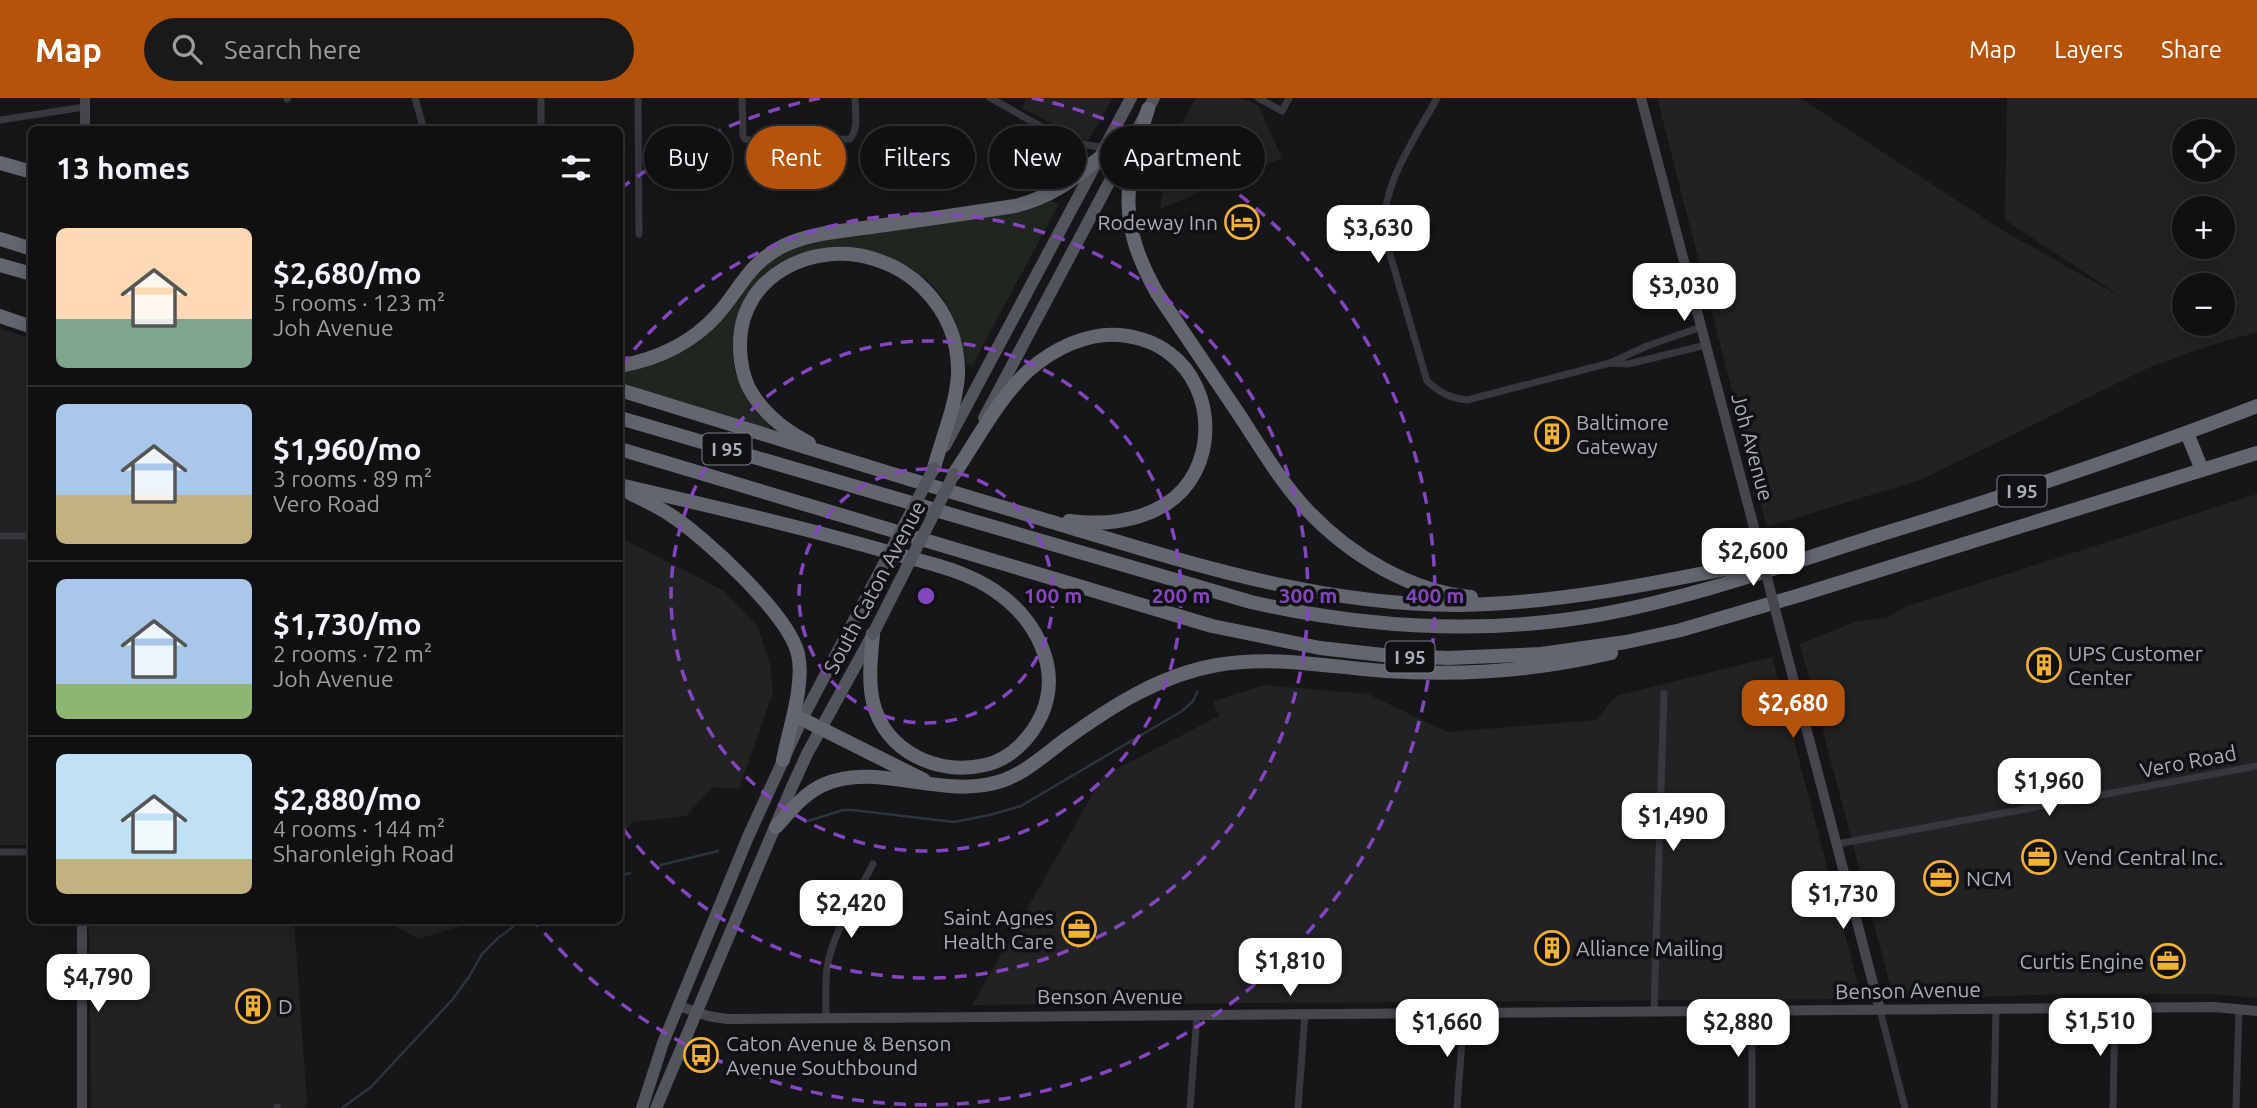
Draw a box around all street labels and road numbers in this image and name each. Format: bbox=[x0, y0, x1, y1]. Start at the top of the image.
street label: Joh Avenue bbox=[1727, 391, 1779, 503]
road number: I 95 bbox=[702, 434, 752, 464]
road number: I 95 bbox=[1997, 476, 2046, 506]
street label: South Caton Avenue bbox=[818, 497, 930, 677]
road number: I 95 bbox=[1386, 642, 1434, 672]
street label: Vero Road bbox=[2138, 740, 2238, 782]
street label: Benson Avenue bbox=[1835, 977, 1981, 1003]
street label: Benson Avenue bbox=[1037, 984, 1183, 1008]

